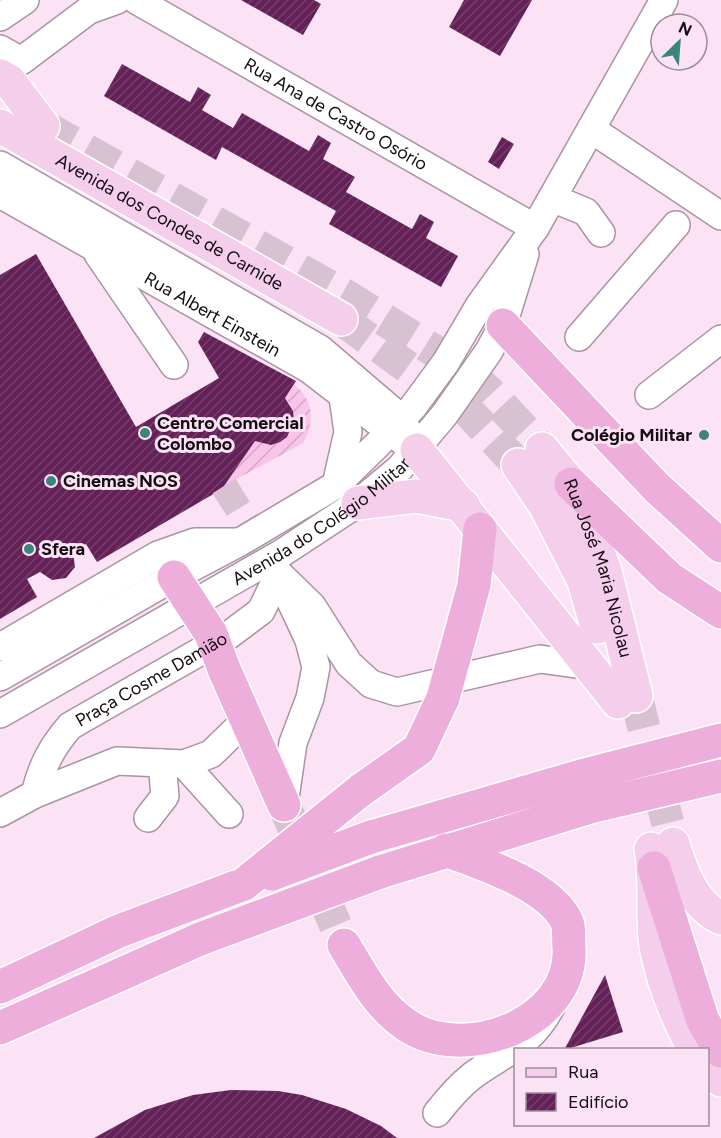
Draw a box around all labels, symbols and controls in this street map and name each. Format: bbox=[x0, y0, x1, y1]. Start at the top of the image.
north arrow bbox=[649, 12, 709, 72]
text: N bbox=[676, 18, 695, 40]
street label: Rua Ana de Castro Osório bbox=[240, 53, 431, 175]
street label: Avenida dos Condes de Carnide bbox=[52, 149, 287, 295]
street label: Rua Albert Einstein bbox=[140, 267, 284, 362]
place label: Centro Comercial Colombo bbox=[157, 412, 304, 455]
place label: Colégio Militar bbox=[571, 424, 692, 446]
marker: Centro Comercial Colombo bbox=[138, 426, 152, 440]
marker: Colégio Militar bbox=[697, 428, 711, 442]
street label: Avenida do Colégio Militar bbox=[228, 453, 415, 590]
place label: Cinemas NOS bbox=[63, 470, 178, 492]
marker: Cinemas NOS bbox=[44, 474, 58, 488]
street label: Rua José Maria Nicolau bbox=[559, 475, 637, 660]
place label: Sfera bbox=[41, 538, 85, 560]
marker: Sfera bbox=[22, 542, 36, 556]
street label: Praça Cosme Damião bbox=[72, 627, 231, 732]
legend bbox=[514, 1048, 709, 1126]
text: Rua bbox=[568, 1061, 599, 1083]
text: Edifício bbox=[568, 1091, 629, 1113]

